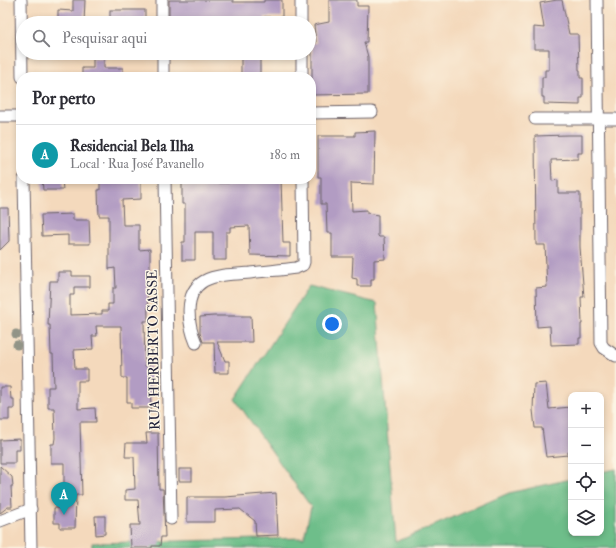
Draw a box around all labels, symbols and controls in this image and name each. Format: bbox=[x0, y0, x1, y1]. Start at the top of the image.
search box bbox=[16, 16, 316, 60]
icon: search bbox=[30, 27, 52, 49]
text: Pesquisar aqui bbox=[62, 29, 147, 48]
text: Por perto bbox=[32, 88, 95, 109]
text: Residencial Bela Ilha bbox=[70, 137, 194, 156]
text: A bbox=[41, 147, 49, 163]
text: 180 m bbox=[270, 147, 300, 163]
text: Local · Rua José Pavanello bbox=[70, 156, 204, 172]
street label: RUA HERBERTO SASSE bbox=[144, 270, 163, 430]
your location bbox=[322, 314, 342, 334]
map controls bbox=[568, 392, 604, 536]
button: + bbox=[568, 392, 604, 428]
button: − bbox=[568, 428, 604, 464]
button: locate bbox=[568, 464, 604, 500]
pin: A bbox=[51, 482, 77, 515]
button: layers bbox=[568, 500, 604, 536]

